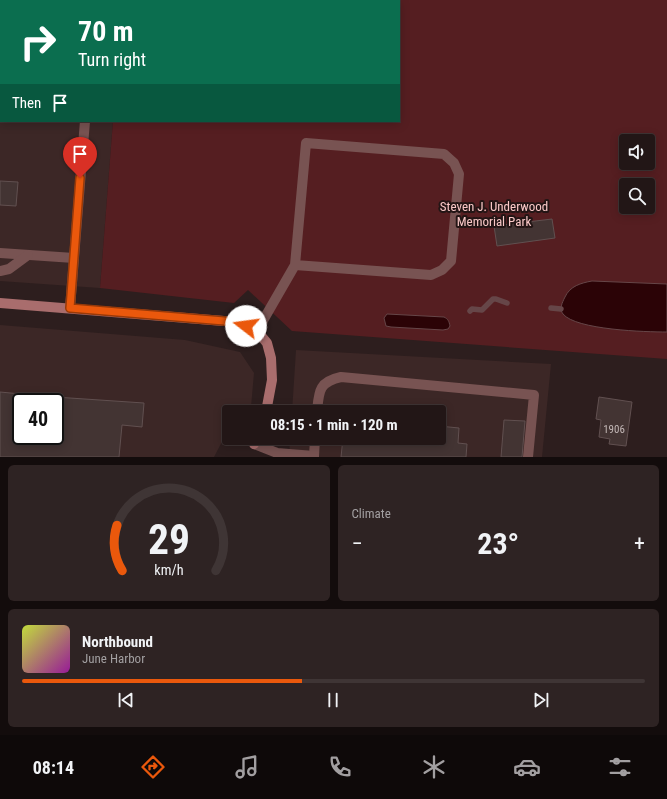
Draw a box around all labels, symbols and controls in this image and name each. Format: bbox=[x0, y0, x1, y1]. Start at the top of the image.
text: 70 m bbox=[78, 15, 134, 48]
icon: right bbox=[12, 16, 64, 68]
text: Turn right bbox=[78, 49, 146, 70]
icon: arrive bbox=[49, 92, 71, 114]
text: Then bbox=[12, 94, 41, 112]
map controls bbox=[619, 134, 655, 214]
button: sound bbox=[619, 134, 655, 170]
pin bbox=[63, 137, 97, 178]
icon: arrive bbox=[69, 143, 91, 165]
button: search bbox=[619, 178, 655, 214]
park label: Steven J. Underwood Memorial Park bbox=[440, 199, 548, 229]
position arrow bbox=[225, 305, 267, 347]
speed limit sign: 40 bbox=[12, 393, 64, 445]
text: 08:15 · 1 min · 120 m bbox=[270, 416, 398, 434]
house number: 1906 bbox=[603, 423, 625, 436]
text: Climate bbox=[352, 506, 391, 521]
text: 29 bbox=[148, 515, 190, 564]
text: 23° bbox=[477, 526, 519, 561]
text: − bbox=[352, 531, 363, 556]
text: + bbox=[634, 531, 645, 556]
text: km/h bbox=[154, 562, 183, 578]
text: Northbound bbox=[82, 633, 153, 651]
text: June Harbor bbox=[82, 651, 145, 666]
icon: previous bbox=[115, 689, 137, 711]
icon: pause bbox=[322, 689, 344, 711]
icon: next bbox=[530, 689, 552, 711]
icon: directions bbox=[139, 753, 167, 781]
icon: music bbox=[233, 753, 261, 781]
icon: phone bbox=[326, 753, 354, 781]
icon: climate bbox=[420, 753, 448, 781]
icon: car bbox=[513, 753, 541, 781]
icon: filters bbox=[606, 753, 634, 781]
text: 08:14 bbox=[33, 757, 74, 778]

